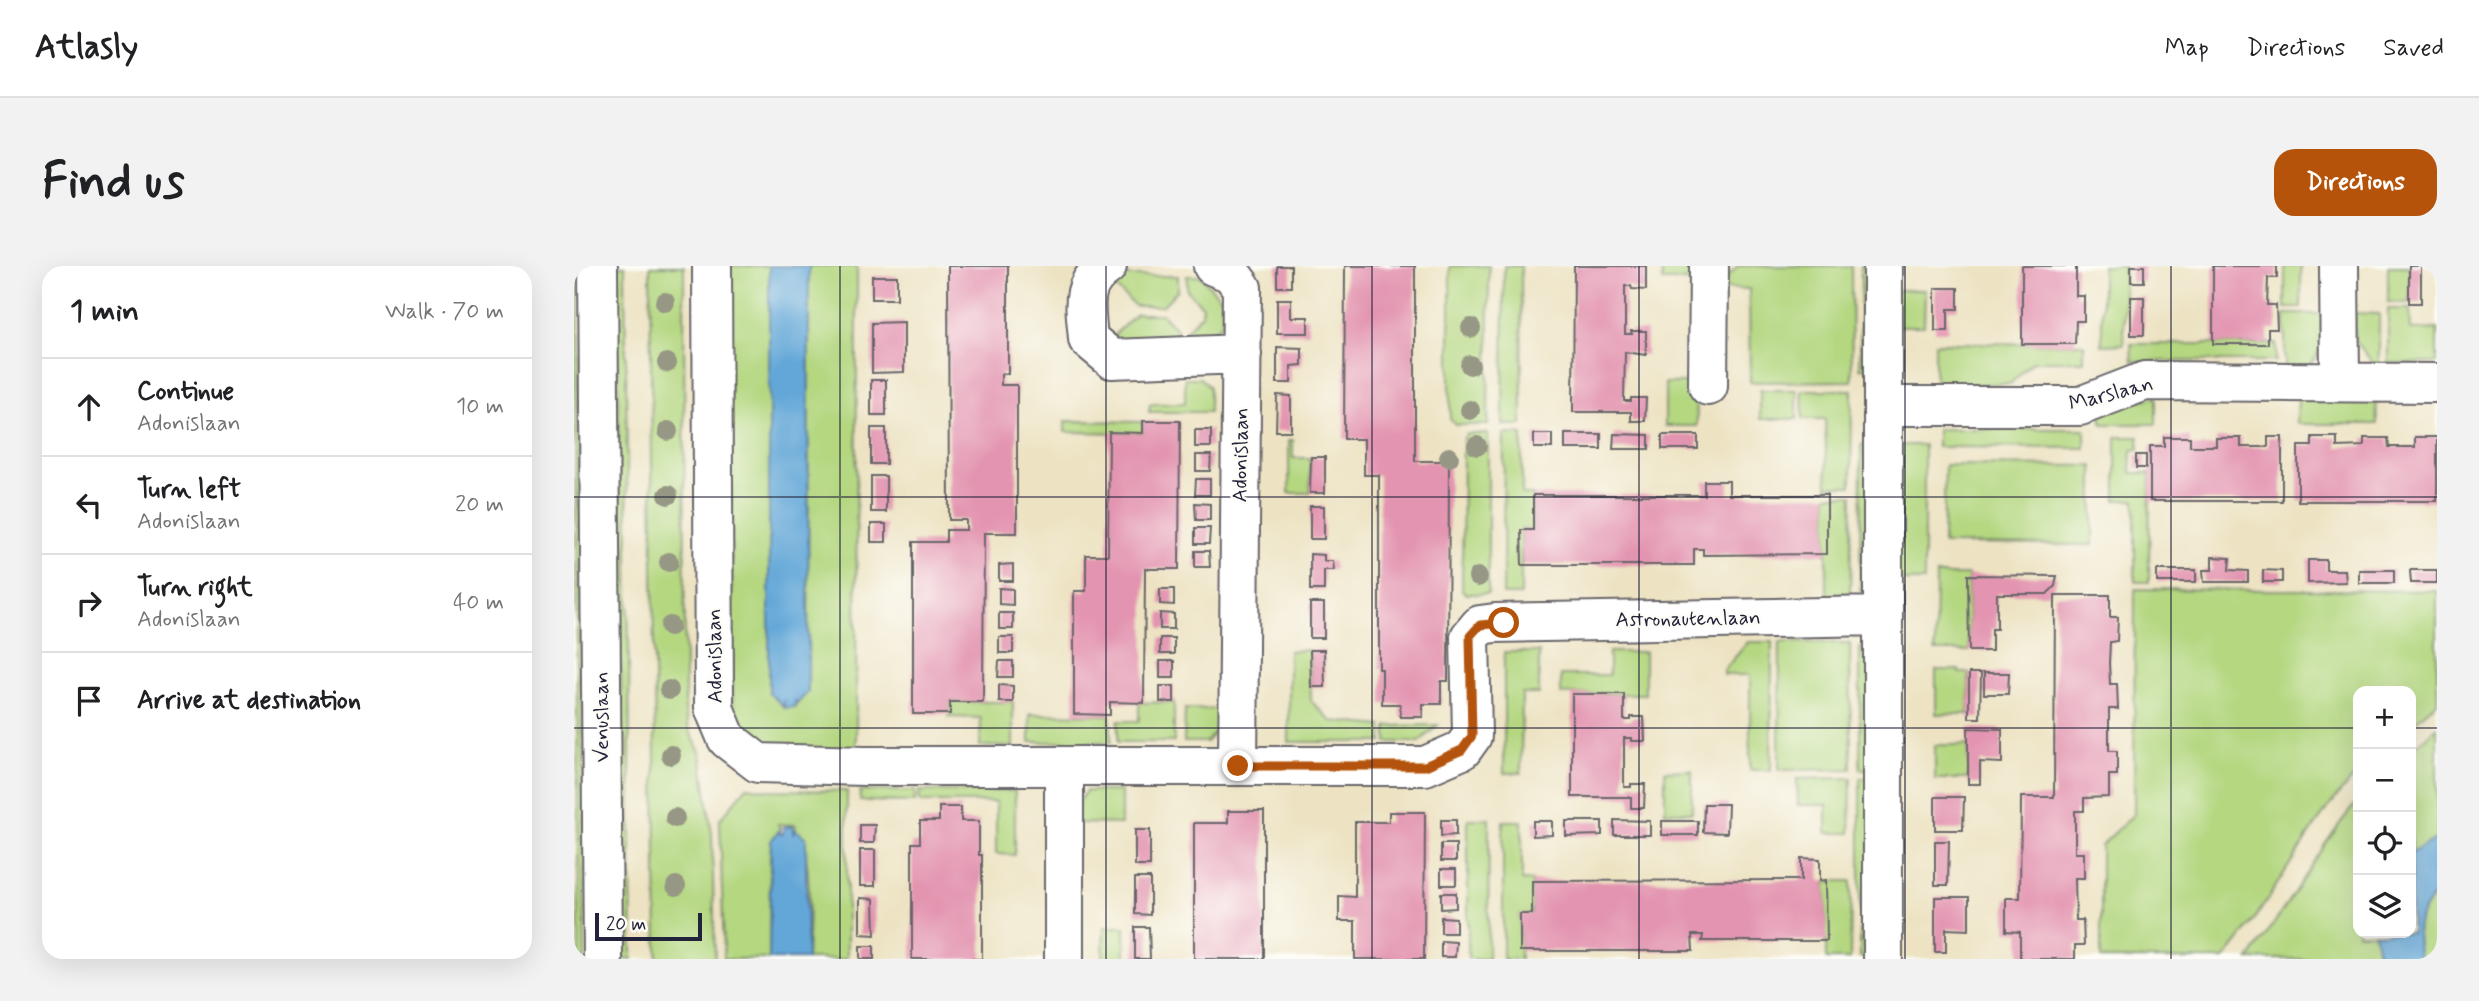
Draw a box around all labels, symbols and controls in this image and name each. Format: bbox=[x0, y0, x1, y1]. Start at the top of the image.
text: Atlasly bbox=[35, 26, 138, 70]
text: Map bbox=[2165, 33, 2209, 64]
text: Directions bbox=[2247, 33, 2345, 64]
text: Saved bbox=[2383, 33, 2444, 64]
button: Directions bbox=[2274, 149, 2437, 216]
text: Find us bbox=[42, 150, 185, 215]
text: 1 min bbox=[70, 292, 139, 331]
text: Walk · 70 m bbox=[385, 297, 504, 327]
street label: Marslaan bbox=[2066, 370, 2156, 418]
text: Continue bbox=[137, 375, 234, 409]
icon: ahead bbox=[70, 388, 108, 426]
text: 10 m bbox=[456, 392, 504, 422]
street label: Adonislaan bbox=[1226, 407, 1256, 503]
text: Adonislaan bbox=[137, 409, 241, 439]
text: Turn left bbox=[137, 473, 241, 507]
icon: left bbox=[70, 486, 108, 524]
text: 20 m bbox=[455, 490, 504, 520]
text: Adonislaan bbox=[137, 507, 241, 537]
text: Turn right bbox=[137, 571, 253, 605]
icon: right bbox=[70, 584, 108, 622]
text: 40 m bbox=[453, 588, 504, 618]
street label: Astronautenlaan bbox=[1615, 604, 1761, 634]
text: Adonislaan bbox=[137, 605, 241, 635]
route start bbox=[1488, 607, 1519, 638]
street label: Adonislaan bbox=[700, 608, 730, 704]
street label: Venuslaan bbox=[588, 672, 616, 762]
icon: arrive bbox=[70, 682, 108, 720]
text: Arrive at destination bbox=[137, 684, 361, 718]
map controls bbox=[2353, 686, 2416, 938]
button: + bbox=[2353, 686, 2416, 749]
button: − bbox=[2353, 749, 2416, 812]
route end bbox=[1222, 750, 1253, 781]
button: locate bbox=[2353, 812, 2416, 875]
button: layers bbox=[2353, 875, 2416, 938]
scale bar bbox=[595, 910, 702, 942]
text: 20 m bbox=[606, 912, 646, 937]

